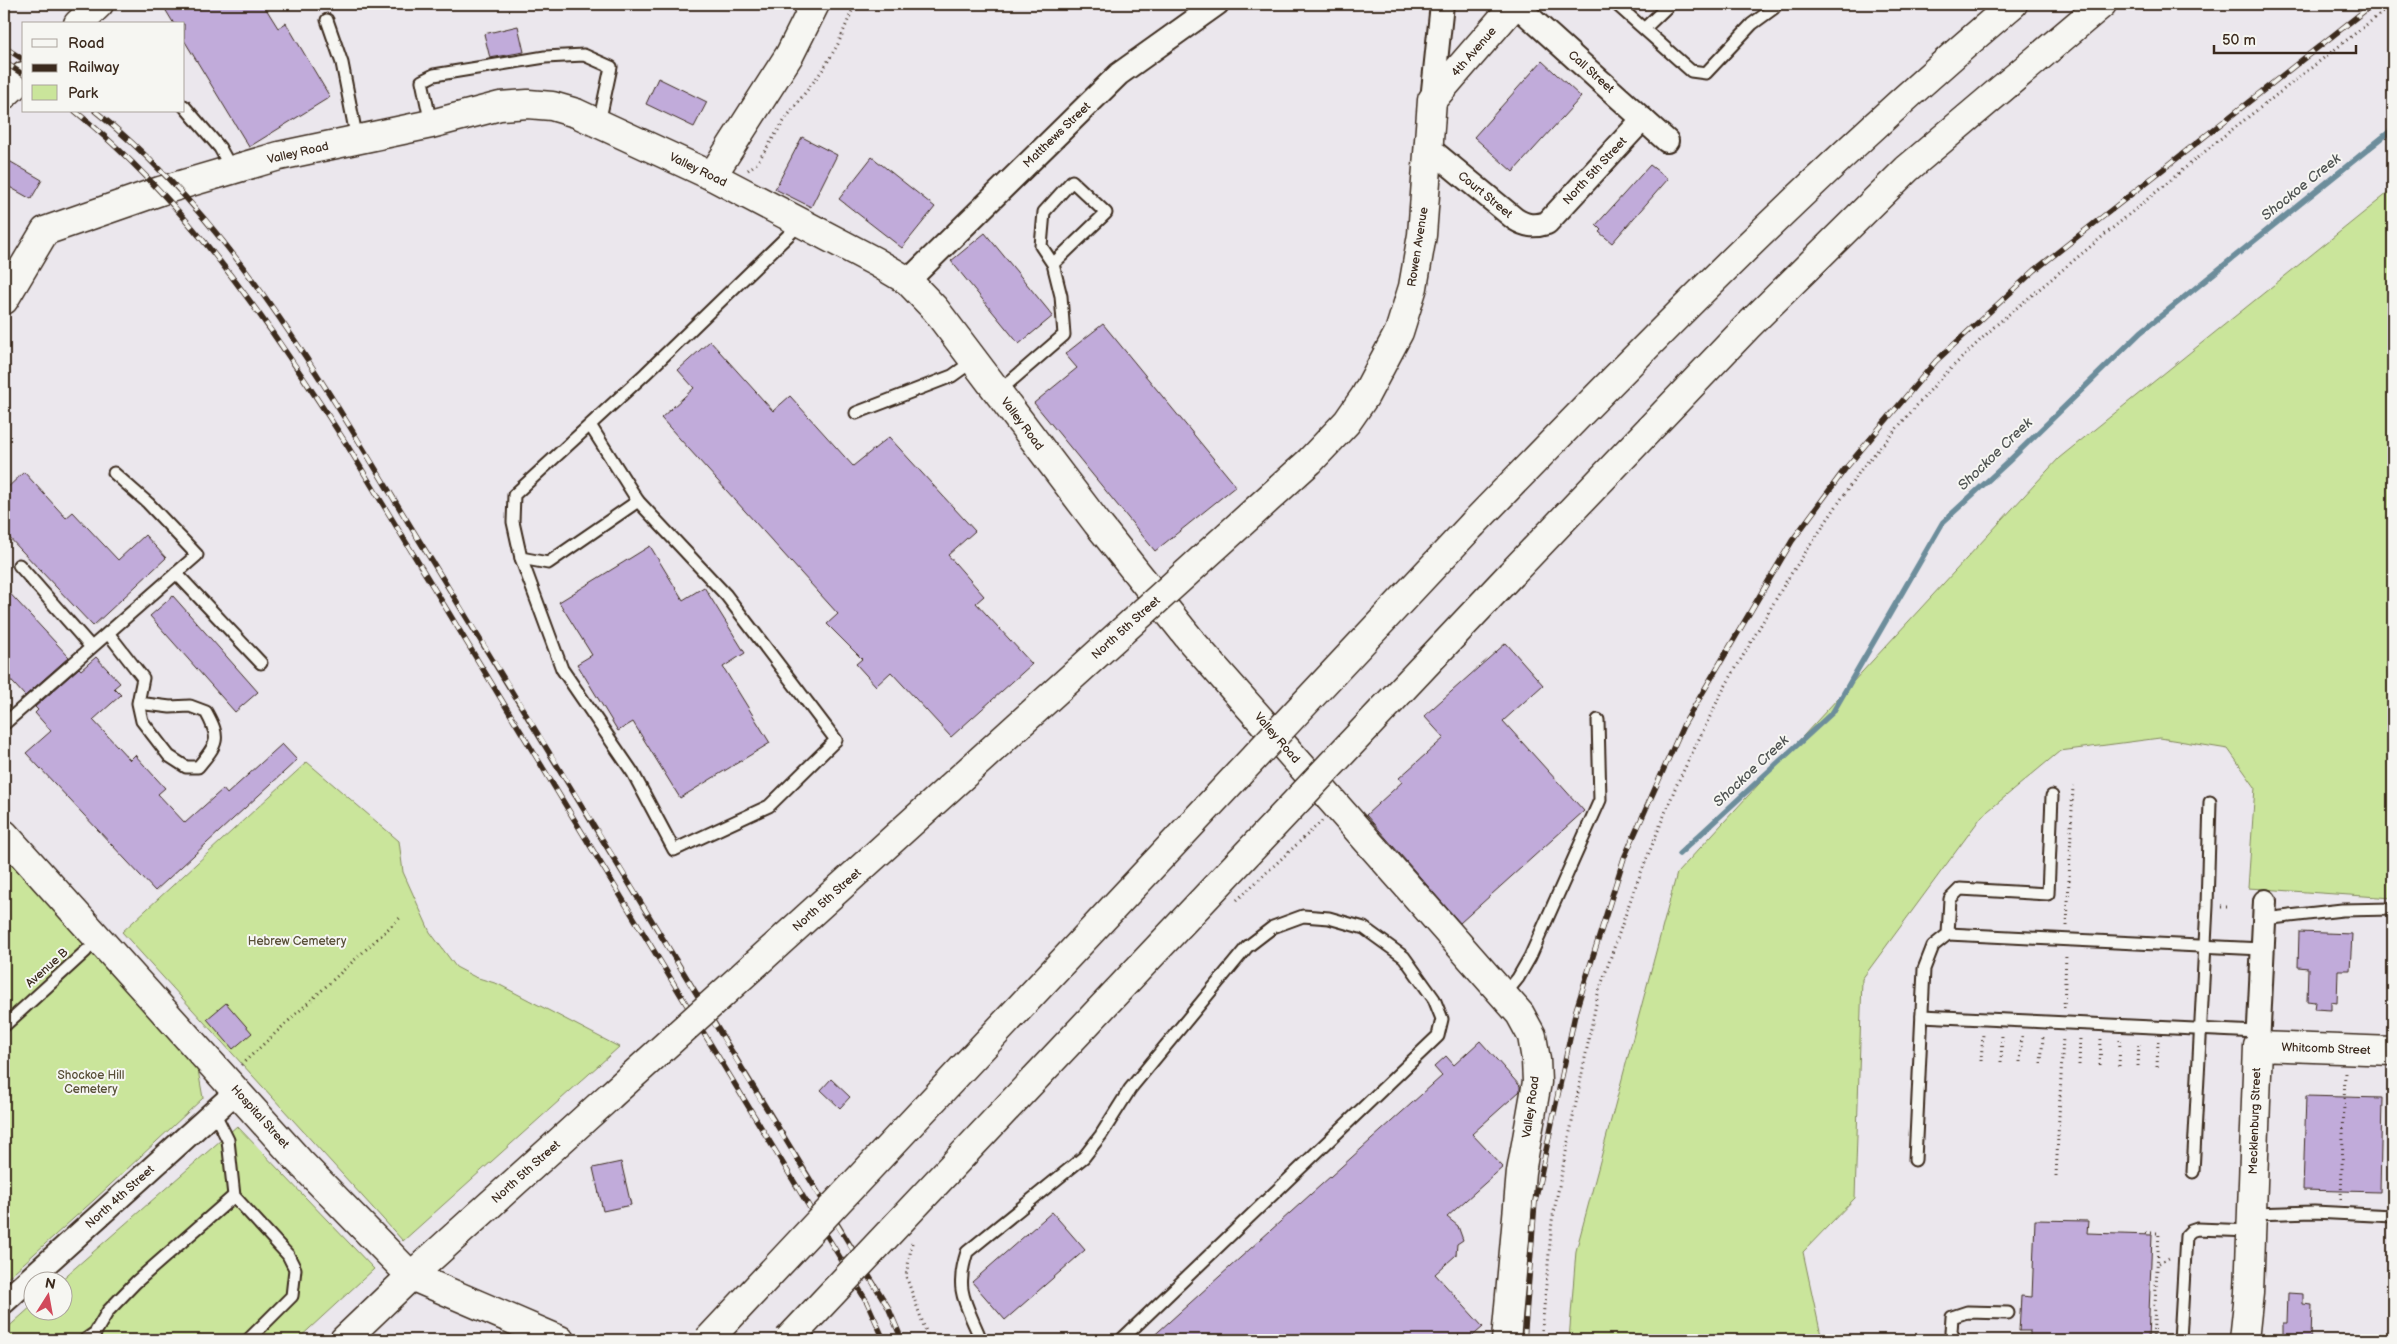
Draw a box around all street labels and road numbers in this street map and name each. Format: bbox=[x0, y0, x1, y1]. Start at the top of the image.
street label: 4th Avenue bbox=[1448, 24, 1500, 80]
street label: Call Street bbox=[1565, 47, 1617, 97]
street label: Matthews Street bbox=[1020, 99, 1094, 171]
street label: North 5th Street bbox=[1560, 134, 1630, 208]
street label: Valley Road bbox=[266, 139, 330, 167]
street label: Valley Road bbox=[667, 150, 729, 190]
street label: Court Street bbox=[1455, 168, 1516, 222]
street label: Rowen Avenue bbox=[1404, 206, 1432, 288]
street label: Valley Road bbox=[997, 395, 1047, 454]
street label: North 5th Street bbox=[1089, 593, 1164, 663]
street label: Valley Road bbox=[1251, 710, 1303, 767]
street label: North 5th Street bbox=[790, 865, 865, 935]
street label: Avenue B bbox=[23, 945, 71, 991]
street label: Whitcomb Street bbox=[2281, 1040, 2371, 1058]
street label: Mecklenburg Street bbox=[2246, 1067, 2264, 1175]
street label: Valley Road bbox=[1519, 1075, 1543, 1139]
street label: Hospital Street bbox=[228, 1082, 293, 1152]
street label: North 5th Street bbox=[489, 1137, 564, 1207]
street label: North 4th Street bbox=[82, 1162, 158, 1232]

